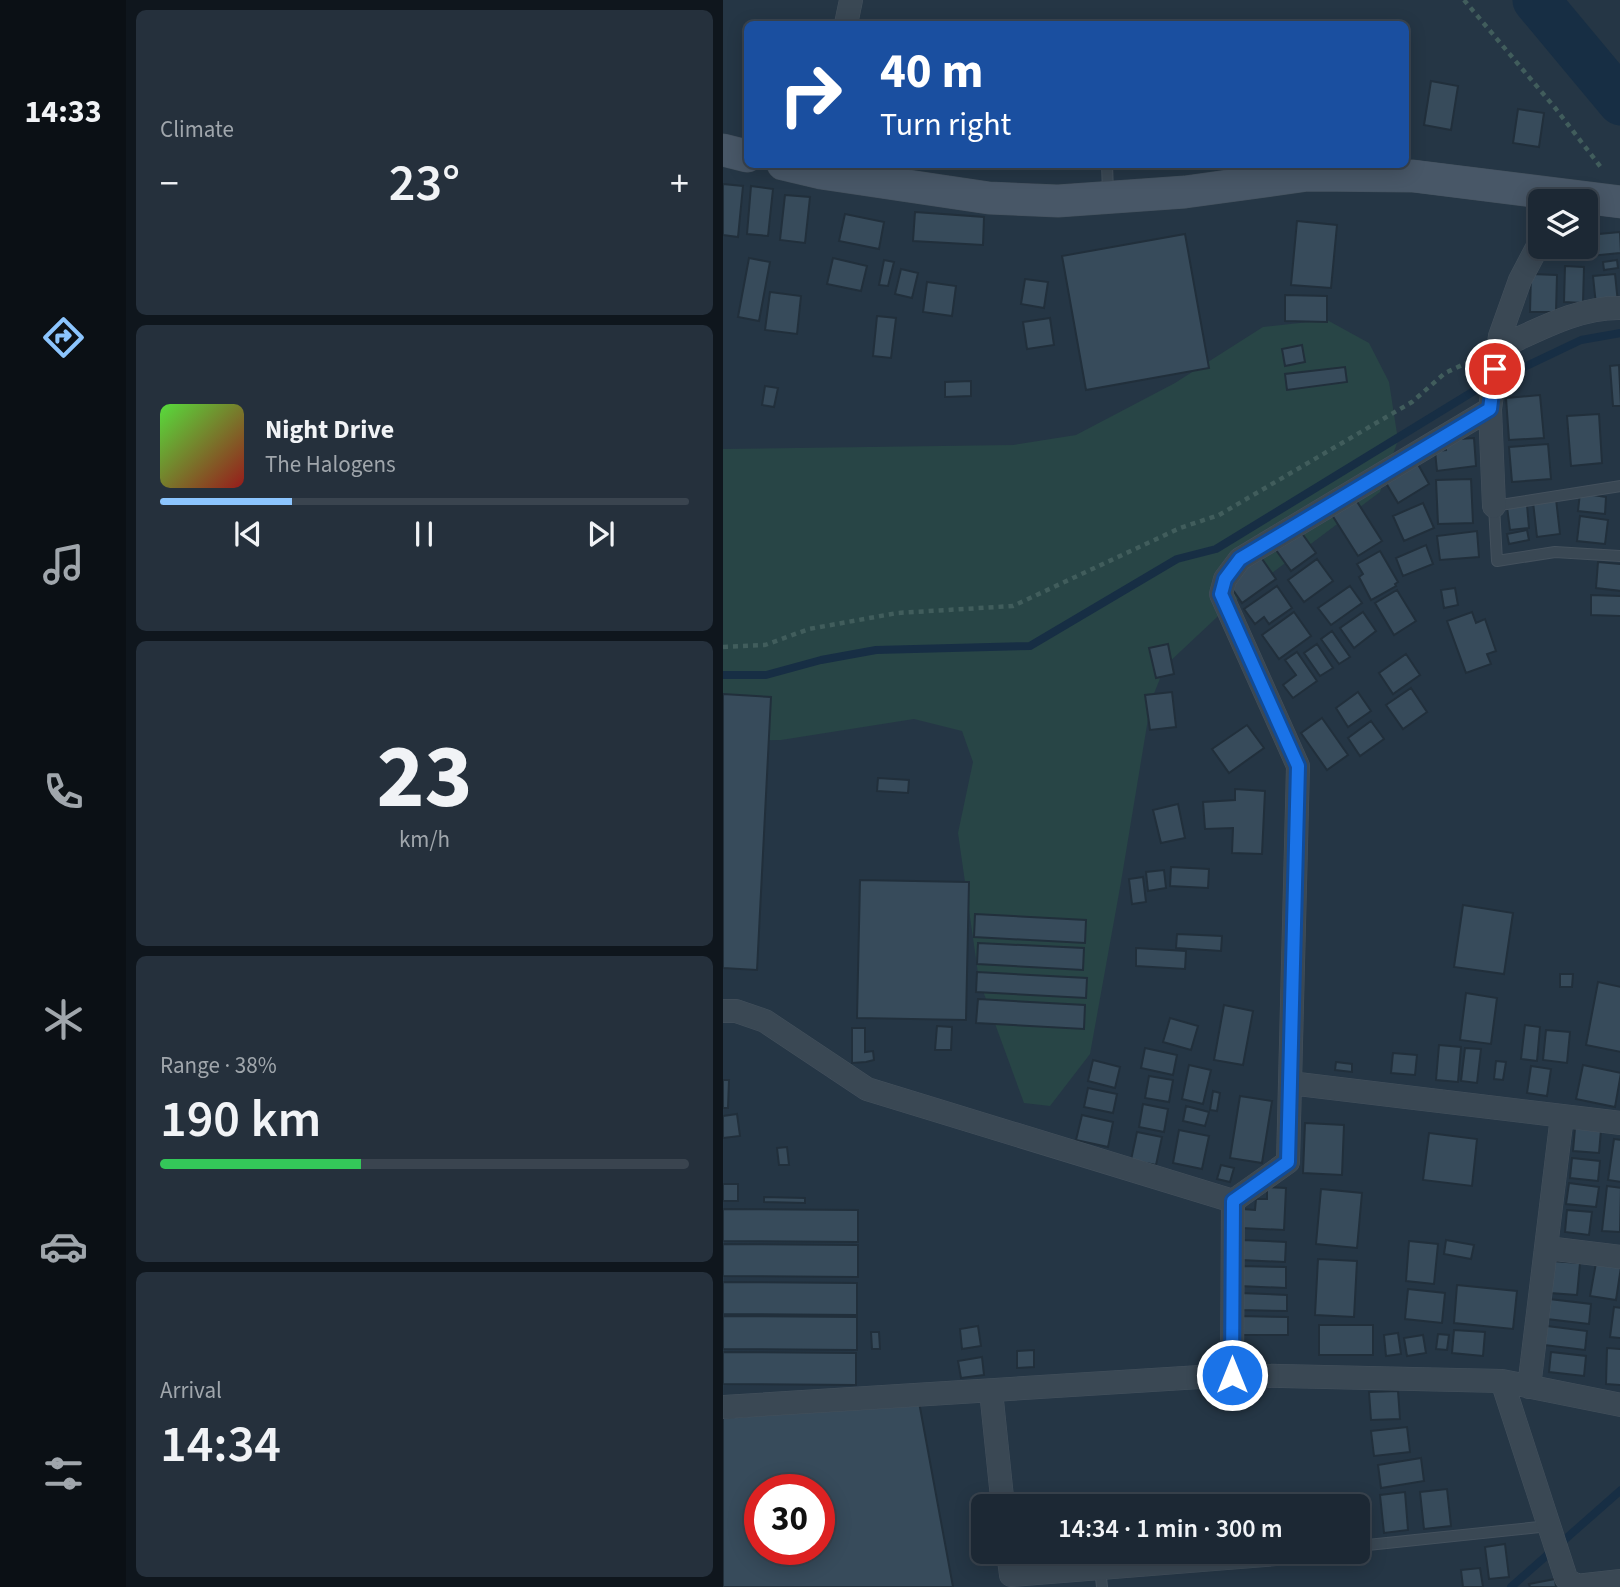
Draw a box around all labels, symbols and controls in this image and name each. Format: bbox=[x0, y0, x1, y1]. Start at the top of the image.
text: 40 m bbox=[880, 37, 984, 107]
icon: right bbox=[765, 49, 856, 140]
text: 14:33 bbox=[24, 89, 102, 135]
text: Turn right bbox=[880, 102, 1011, 148]
text: Climate bbox=[160, 113, 234, 146]
text: 23° bbox=[389, 147, 460, 221]
text: − bbox=[160, 157, 179, 211]
text: + bbox=[670, 157, 689, 211]
map controls bbox=[1528, 189, 1598, 259]
button: layers bbox=[1528, 189, 1598, 259]
icon: directions bbox=[39, 313, 88, 362]
pin bbox=[1465, 339, 1525, 399]
icon: arrive bbox=[1476, 350, 1514, 388]
text: Night Drive bbox=[265, 411, 394, 448]
text: The Halogens bbox=[265, 448, 396, 481]
icon: previous bbox=[229, 515, 267, 553]
icon: pause bbox=[405, 515, 443, 553]
icon: next bbox=[582, 515, 620, 553]
icon: music bbox=[39, 540, 88, 589]
text: 23 bbox=[376, 713, 473, 842]
icon: phone bbox=[39, 767, 88, 816]
text: km/h bbox=[399, 823, 450, 856]
icon: climate bbox=[39, 995, 88, 1044]
text: Range · 38% bbox=[160, 1049, 277, 1082]
text: 190 km bbox=[160, 1083, 321, 1157]
icon: car bbox=[39, 1222, 88, 1271]
position arrow bbox=[1195, 1338, 1269, 1412]
text: Arrival bbox=[160, 1374, 222, 1407]
text: 14:34 bbox=[160, 1408, 281, 1482]
icon: filters bbox=[39, 1449, 88, 1498]
speed limit sign: 30 bbox=[744, 1474, 835, 1565]
text: 14:34 · 1 min · 300 m bbox=[1058, 1510, 1283, 1547]

